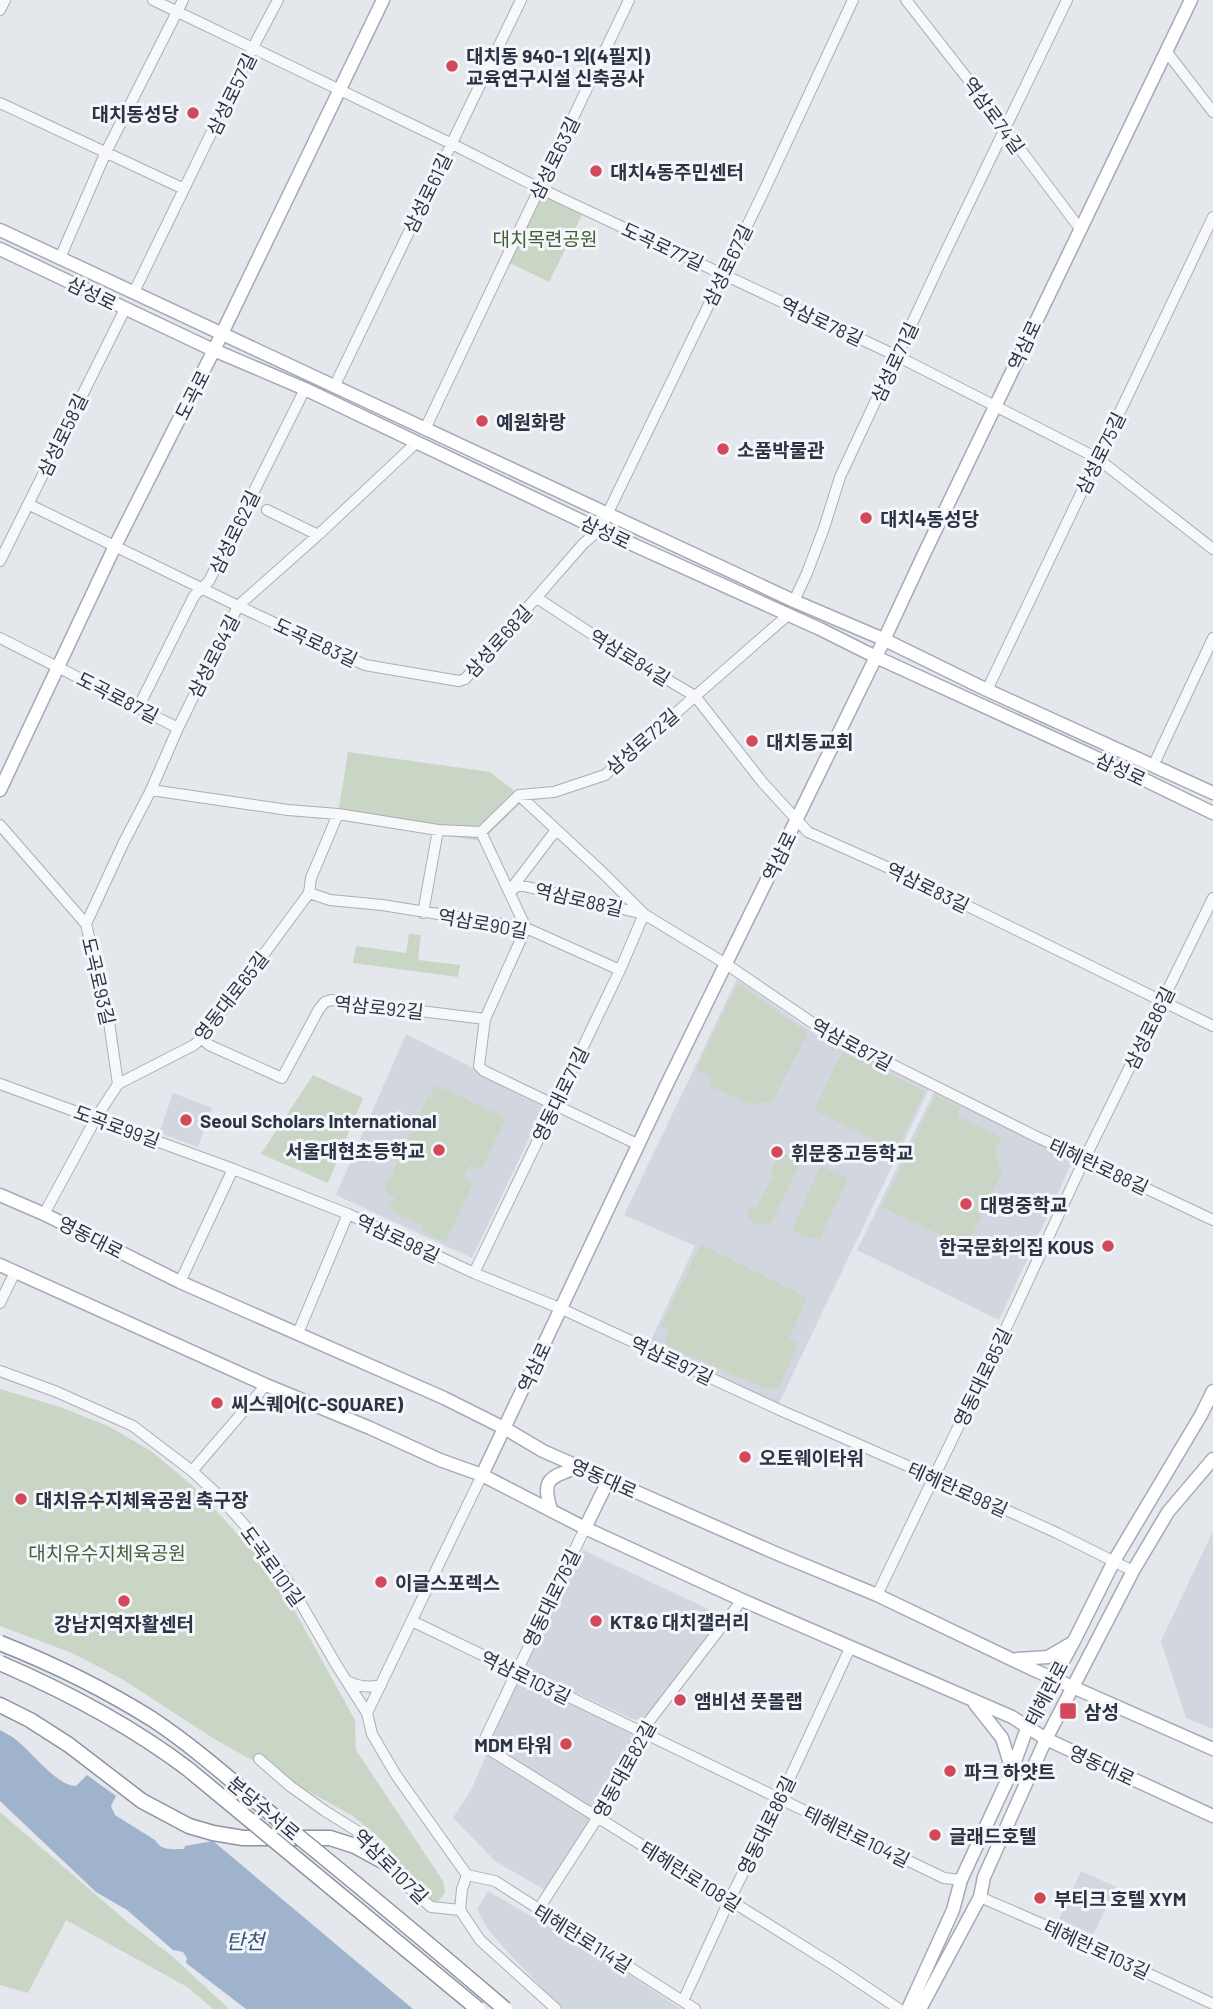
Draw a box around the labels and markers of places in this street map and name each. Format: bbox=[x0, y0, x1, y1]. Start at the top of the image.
place label: 대치동 940-1 외(4필지) 교육연구시설 신축공사 bbox=[466, 44, 650, 89]
marker: 대치동 940-1 외(4필지) 교육연구시설 신축공사 bbox=[444, 58, 460, 74]
place label: 대치동성당 bbox=[92, 102, 180, 125]
marker: 대치동성당 bbox=[185, 105, 201, 121]
place label: 대치4동주민센터 bbox=[610, 160, 744, 183]
marker: 대치4동주민센터 bbox=[588, 163, 604, 179]
place label: 예원화랑 bbox=[496, 410, 566, 433]
marker: 예원화랑 bbox=[474, 413, 490, 429]
place label: 소품박물관 bbox=[737, 438, 825, 461]
marker: 소품박물관 bbox=[715, 441, 731, 457]
place label: 대치4동성당 bbox=[880, 507, 979, 530]
marker: 대치4동성당 bbox=[858, 510, 874, 526]
place label: 대치동교회 bbox=[766, 730, 853, 753]
marker: 대치동교회 bbox=[744, 733, 760, 749]
place label: Seoul Scholars International bbox=[200, 1109, 437, 1132]
marker: Seoul Scholars International bbox=[178, 1112, 194, 1128]
place label: 서울대현초등학교 bbox=[285, 1139, 425, 1162]
place label: 휘문중고등학교 bbox=[791, 1141, 913, 1164]
marker: 서울대현초등학교 bbox=[431, 1142, 447, 1158]
marker: 휘문중고등학교 bbox=[769, 1144, 785, 1160]
place label: 대명중학교 bbox=[980, 1193, 1067, 1216]
marker: 대명중학교 bbox=[958, 1196, 974, 1212]
place label: 한국문화의집 KOUS bbox=[939, 1235, 1094, 1258]
marker: 한국문화의집 KOUS bbox=[1100, 1238, 1116, 1254]
place label: 씨스퀘어(C-SQUARE) bbox=[231, 1392, 403, 1415]
marker: 씨스퀘어(C-SQUARE) bbox=[209, 1395, 225, 1411]
place label: 오토웨이타워 bbox=[759, 1446, 864, 1469]
marker: 오토웨이타워 bbox=[737, 1449, 753, 1465]
place label: 대치유수지체육공원 축구장 bbox=[35, 1488, 249, 1511]
marker: 대치유수지체육공원 축구장 bbox=[13, 1491, 29, 1507]
place label: 이글스포렉스 bbox=[395, 1571, 500, 1594]
marker: 이글스포렉스 bbox=[373, 1574, 389, 1590]
marker: 강남지역자활센터 bbox=[116, 1593, 132, 1609]
place label: KT&G 대치갤러리 bbox=[610, 1610, 749, 1633]
place label: 강남지역자활센터 bbox=[54, 1612, 194, 1635]
marker: KT&G 대치갤러리 bbox=[588, 1613, 604, 1629]
place label: 앰비션 풋볼랩 bbox=[694, 1689, 803, 1712]
marker: 앰비션 풋볼랩 bbox=[672, 1692, 688, 1708]
place label: 삼성 bbox=[1084, 1700, 1119, 1723]
marker: 삼성 bbox=[1058, 1701, 1078, 1721]
place label: MDM 타워 bbox=[474, 1733, 552, 1756]
marker: MDM 타워 bbox=[558, 1736, 574, 1752]
place label: 파크 하얏트 bbox=[964, 1760, 1055, 1783]
marker: 파크 하얏트 bbox=[942, 1763, 958, 1779]
place label: 글래드호텔 bbox=[949, 1824, 1036, 1847]
marker: 글래드호텔 bbox=[927, 1827, 943, 1843]
place label: 부티크 호텔 XYM bbox=[1054, 1887, 1186, 1910]
marker: 부티크 호텔 XYM bbox=[1032, 1890, 1048, 1906]

